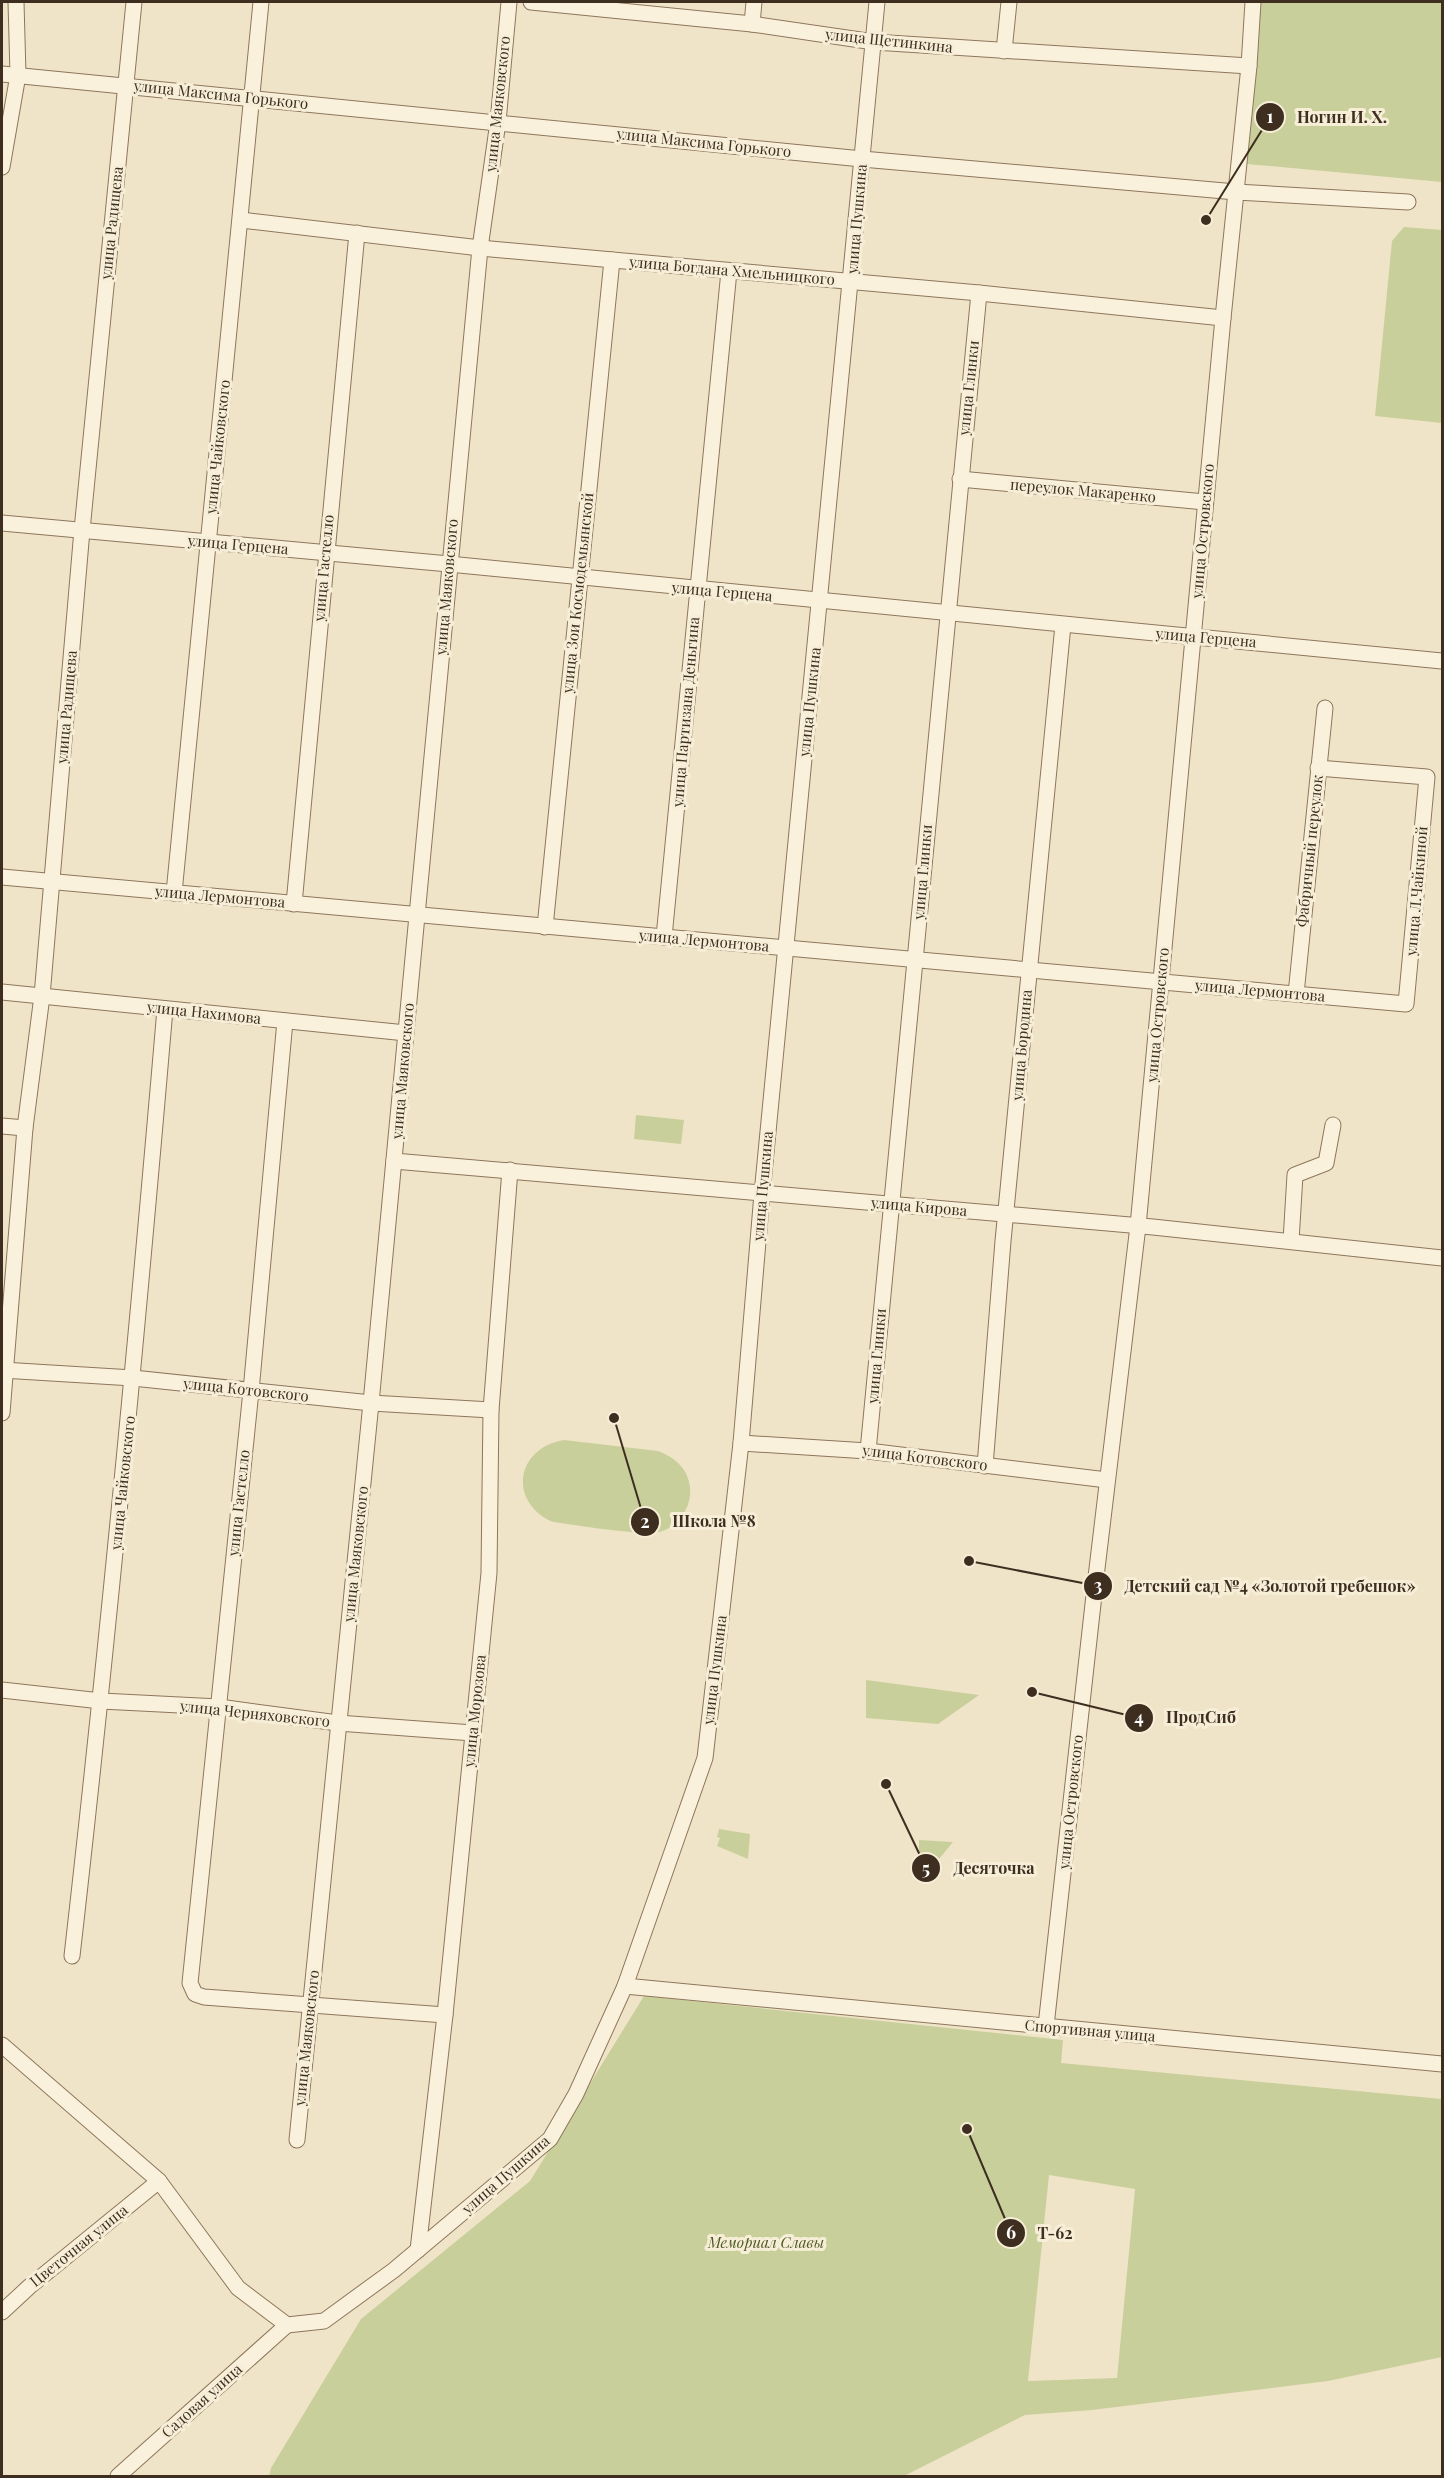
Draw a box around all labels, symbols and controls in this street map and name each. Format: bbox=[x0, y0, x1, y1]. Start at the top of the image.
street label: улица Щетинкина bbox=[823, 23, 954, 57]
street label: улица Маяковского bbox=[480, 35, 514, 174]
street label: улица Максима Горького bbox=[132, 75, 309, 113]
callout: Ногин И. Х. bbox=[1255, 100, 1399, 134]
text: 1 bbox=[1267, 104, 1274, 128]
text: Ногин И. Х. bbox=[1297, 106, 1387, 127]
street label: улица Максима Горького bbox=[615, 123, 792, 161]
street label: улица Пушкина bbox=[841, 163, 871, 276]
street label: улица Радищева bbox=[95, 165, 127, 281]
street label: улица Богдана Хмельницкого bbox=[627, 251, 836, 289]
street label: улица Глинки bbox=[953, 339, 983, 438]
street label: улица Чайковского bbox=[200, 379, 234, 516]
street label: улица Островского bbox=[1186, 463, 1218, 600]
street label: переулок Макаренко bbox=[1009, 474, 1157, 506]
street label: улица Зои Космодемьянской bbox=[556, 492, 597, 695]
street label: улица Гастелло bbox=[308, 514, 338, 623]
street label: улица Маяковского bbox=[430, 518, 462, 657]
street label: улица Герцена bbox=[186, 530, 290, 558]
street label: улица Герцена bbox=[670, 577, 774, 605]
street label: улица Партизана Деньгина bbox=[667, 615, 703, 809]
street label: улица Герцена bbox=[1154, 623, 1258, 651]
street label: улица Пушкина bbox=[793, 646, 825, 759]
street label: улица Радищева bbox=[51, 649, 81, 765]
street label: Фабричный переулок bbox=[1291, 773, 1327, 928]
street label: улица Глинки bbox=[908, 823, 936, 921]
street label: улица Л.Чайкиной bbox=[1400, 825, 1432, 958]
street label: улица Лермонтова bbox=[153, 880, 287, 912]
street label: улица Лермонтова bbox=[637, 924, 771, 956]
street label: улица Островского bbox=[1141, 947, 1173, 1084]
street label: улица Лермонтова bbox=[1193, 974, 1327, 1006]
street label: улица Бородина bbox=[1006, 988, 1036, 1102]
street label: улица Нахимова bbox=[145, 996, 263, 1028]
street label: улица Маяковского bbox=[386, 1002, 418, 1141]
street label: улица Пушкина bbox=[747, 1130, 777, 1243]
street label: улица Кирова bbox=[869, 1192, 968, 1220]
street label: улица Глинки bbox=[862, 1307, 890, 1405]
street label: улица Котовского bbox=[181, 1372, 310, 1406]
street label: улица Чайковского bbox=[105, 1415, 139, 1552]
street label: улица Котовского bbox=[860, 1439, 989, 1475]
street label: улица Гастелло bbox=[222, 1449, 254, 1558]
street label: улица Маяковского bbox=[338, 1485, 372, 1624]
callout: Школа №8 bbox=[630, 1505, 768, 1539]
text: 2 bbox=[640, 1509, 650, 1533]
text: Школа №8 bbox=[672, 1510, 756, 1531]
callout: Детский сад №4 «Золотой гребешок» bbox=[1083, 1569, 1428, 1603]
text: 3 bbox=[1094, 1573, 1103, 1597]
text: Детский сад №4 «Золотой гребешок» bbox=[1125, 1575, 1415, 1596]
street label: улица Пушкина bbox=[697, 1613, 731, 1727]
street label: улица Морозова bbox=[458, 1653, 490, 1769]
street label: улица Черняховского bbox=[178, 1695, 331, 1731]
callout: ПродСиб bbox=[1124, 1701, 1248, 1735]
text: 4 bbox=[1134, 1705, 1144, 1729]
text: ПродСиб bbox=[1166, 1706, 1236, 1727]
street label: улица Островского bbox=[1053, 1734, 1087, 1871]
callout: Десяточка bbox=[911, 1851, 1047, 1885]
text: 5 bbox=[922, 1856, 930, 1880]
text: Десяточка bbox=[953, 1857, 1035, 1878]
street label: улица Маяковского bbox=[289, 1969, 323, 2108]
street label: Спортивная улица bbox=[1024, 2014, 1157, 2046]
street label: улица Пушкина bbox=[456, 2130, 554, 2219]
street label: Цветочная улица bbox=[25, 2199, 132, 2291]
callout: Т-62 bbox=[996, 2216, 1085, 2250]
text: 6 bbox=[1006, 2220, 1016, 2244]
text: Т-62 bbox=[1037, 2222, 1073, 2243]
park label: Мемориал Славы bbox=[707, 2232, 824, 2252]
street label: Садовая улица bbox=[157, 2358, 246, 2442]

